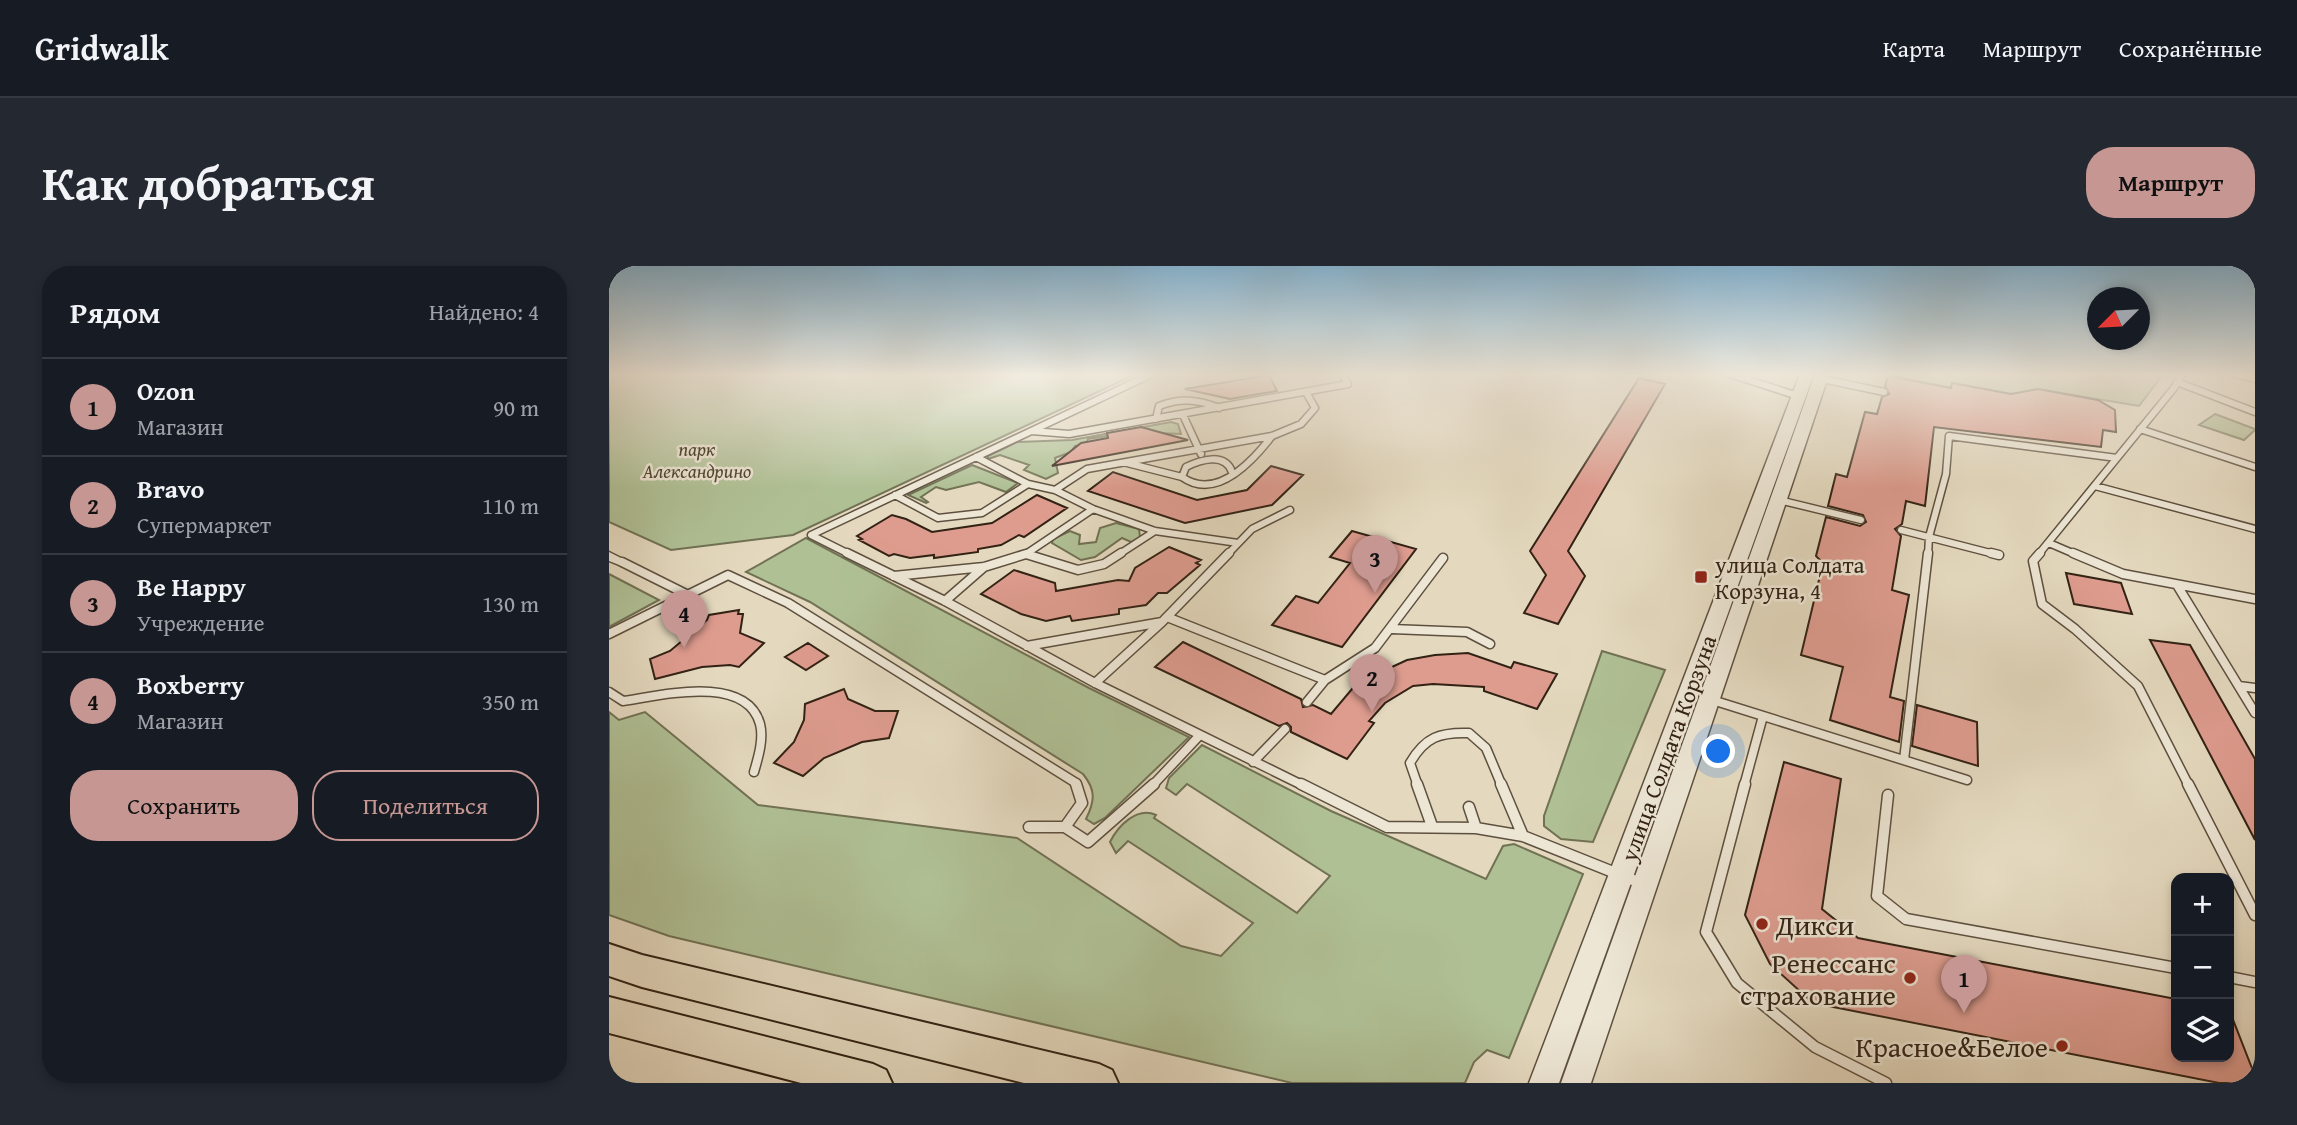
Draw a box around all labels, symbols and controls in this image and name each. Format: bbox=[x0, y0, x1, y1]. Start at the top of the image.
text: Gridwalk bbox=[35, 24, 169, 72]
text: Карта bbox=[1883, 31, 1945, 66]
text: Маршрут bbox=[1983, 31, 2081, 66]
text: Сохранённые bbox=[2119, 31, 2262, 66]
text: Как добраться bbox=[42, 146, 375, 218]
button: Маршрут bbox=[2086, 147, 2255, 218]
north arrow bbox=[2087, 287, 2150, 350]
text: Рядом bbox=[70, 290, 161, 334]
text: Найдено: 4 bbox=[429, 295, 539, 328]
text: Ozon bbox=[137, 371, 195, 410]
text: 1 bbox=[87, 391, 99, 424]
text: 90 m bbox=[493, 391, 539, 424]
text: Магазин bbox=[137, 410, 224, 443]
park label: парк Александрино bbox=[642, 435, 751, 485]
text: Bravo bbox=[137, 469, 204, 508]
text: 2 bbox=[87, 489, 99, 522]
text: 110 m bbox=[482, 489, 539, 522]
text: Супермаркет bbox=[137, 508, 271, 541]
pin: 3 bbox=[1352, 535, 1398, 593]
place label: улица Солдата Корзуна, 4 bbox=[1714, 548, 1865, 607]
text: Be Happy bbox=[137, 567, 246, 606]
marker: улица Солдата Корзуна, 4 bbox=[1693, 569, 1709, 585]
text: 3 bbox=[87, 587, 99, 620]
text: 130 m bbox=[482, 587, 539, 620]
pin: 4 bbox=[661, 590, 707, 648]
text: Учреждение bbox=[137, 606, 264, 639]
street label: улица Солдата Корзуна bbox=[1611, 630, 1724, 867]
pin: 2 bbox=[1349, 654, 1395, 712]
text: Boxberry bbox=[137, 665, 244, 704]
text: 4 bbox=[87, 685, 99, 718]
text: 350 m bbox=[482, 685, 539, 718]
text: Магазин bbox=[137, 704, 224, 737]
your location bbox=[1701, 734, 1735, 768]
button: Сохранить bbox=[70, 770, 298, 841]
button: Поделиться bbox=[312, 770, 539, 841]
map controls bbox=[2171, 873, 2234, 1062]
button: + bbox=[2171, 873, 2234, 936]
place label: Дикси bbox=[1775, 904, 1854, 945]
marker: Дикси bbox=[1754, 916, 1770, 932]
button: − bbox=[2171, 936, 2234, 999]
place label: Ренессанс страхование bbox=[1740, 942, 1896, 1015]
pin: 1 bbox=[1941, 955, 1987, 1013]
marker: Ренессанс страхование bbox=[1902, 970, 1918, 986]
button: layers bbox=[2171, 999, 2234, 1062]
place label: Красное&Белое bbox=[1856, 1026, 2048, 1067]
marker: Красное&Белое bbox=[2054, 1038, 2070, 1054]

